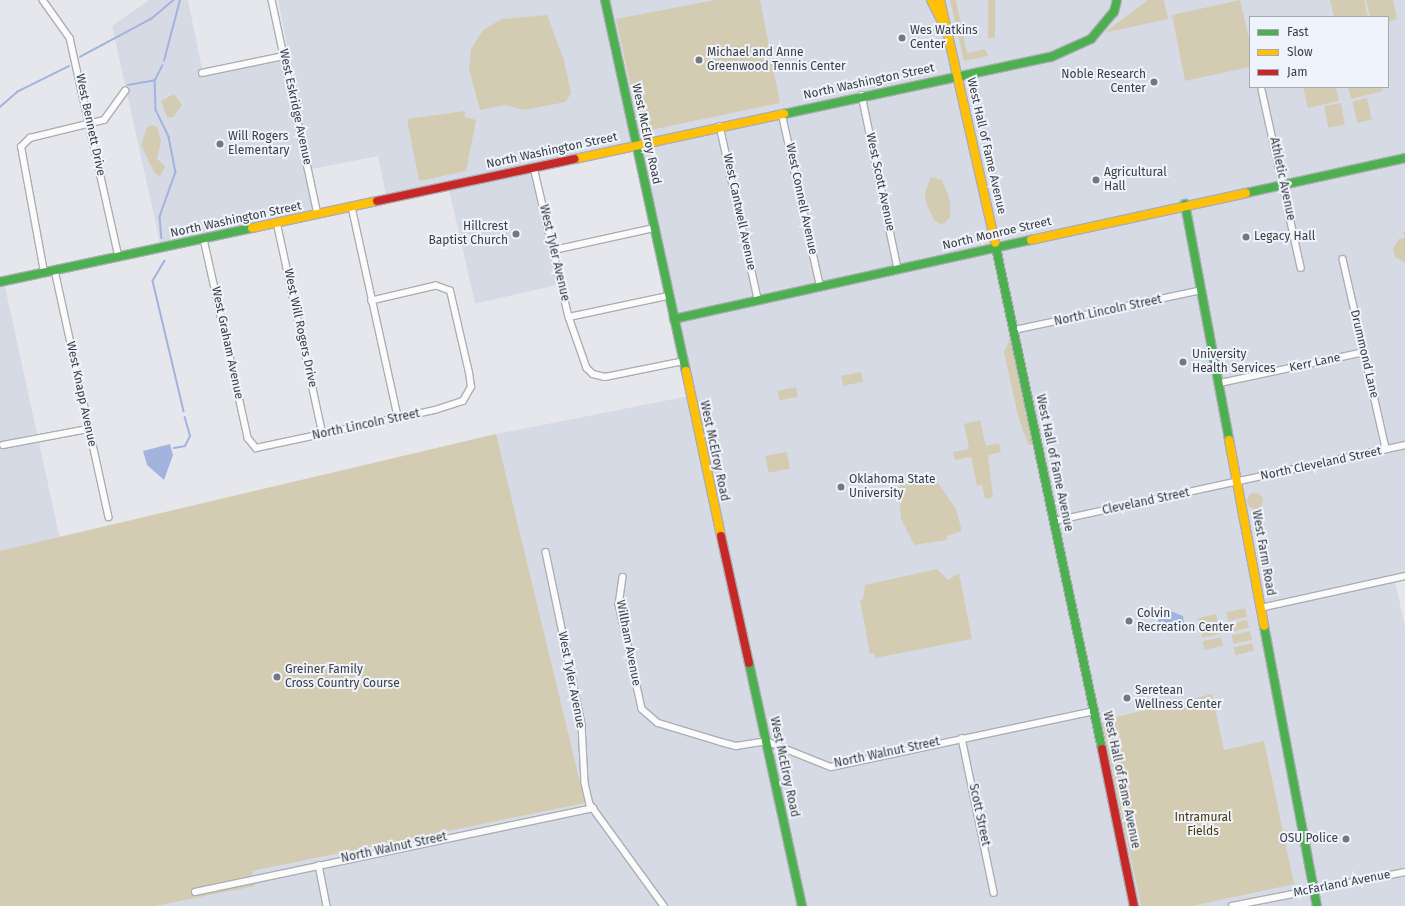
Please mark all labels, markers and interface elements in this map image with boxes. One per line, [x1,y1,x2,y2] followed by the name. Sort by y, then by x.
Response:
[1249,16,1389,88] legend
[910,24,978,52] place label: Wes Watkins Center
[1287,25,1309,39] text: Fast
[897,33,907,43] marker: Wes Watkins Center
[1287,45,1313,59] text: Slow
[707,46,846,74] place label: Michael and Anne Greenwood Tennis Center
[276,48,314,166] street label: West Eskridge Avenue
[694,55,704,65] marker: Michael and Anne Greenwood Tennis Center
[802,61,936,103] street label: North Washington Street
[1287,65,1307,79] text: Jam
[1061,68,1146,96] place label: Noble Research Center
[72,73,108,177] street label: West Bennett Drive
[963,76,1009,216] street label: West Hall of Fame Avenue
[1149,77,1159,87] marker: Noble Research Center
[628,82,664,186] street label: West McElroy Road
[228,130,289,158] place label: Will Rogers Elementary
[485,130,619,172] street label: North Washington Street
[863,132,897,232] street label: West Scott Avenue
[1266,136,1298,222] street label: Athletic Avenue
[215,139,225,149] marker: Will Rogers Elementary
[782,142,820,256] street label: West Connell Avenue
[720,152,758,272] street label: West Cantwell Avenue
[1104,166,1167,194] place label: Agricultural Hall
[1091,175,1101,185] marker: Agricultural Hall
[169,199,303,241] street label: North Washington Street
[536,203,572,303] street label: West Tyler Avenue
[941,214,1053,254] street label: North Monroe Street
[429,220,508,248] place label: Hillcrest Baptist Church
[511,229,521,239] marker: Hillcrest Baptist Church
[1254,230,1315,244] place label: Legacy Hall
[1241,232,1251,242] marker: Legacy Hall
[280,267,320,389] street label: West Will Rogers Drive
[208,285,246,401] street label: West Graham Avenue
[1053,293,1163,329] street label: North Lincoln Street
[1347,308,1381,400] street label: Drummond Lane
[63,340,99,448] street label: West Knapp Avenue
[1192,348,1276,376] place label: University Health Services
[1288,351,1342,375] street label: Kerr Lane
[1177,356,1189,368] marker: University Health Services
[1032,393,1076,533] street label: West Hall of Fame Avenue
[696,399,732,503] street label: West McElroy Road
[311,407,421,443] street label: North Lincoln Street
[1259,444,1383,484] street label: North Cleveland Street
[849,473,935,501] place label: Oklahoma State University
[836,482,846,492] marker: Oklahoma State University
[1101,486,1191,518] street label: Cleveland Street
[1248,509,1278,597] street label: West Farm Road
[613,599,643,687] street label: Willham Avenue
[1137,607,1234,635] place label: Colvin Recreation Center
[1124,616,1134,626] marker: Colvin Recreation Center
[555,630,587,730] street label: West Tyler Avenue
[285,663,400,691] place label: Greiner Family Cross Country Course
[272,672,282,682] marker: Greiner Family Cross Country Course
[1135,684,1222,712] place label: Seretean Wellness Center
[1122,693,1132,703] marker: Seretean Wellness Center
[1099,710,1143,850] street label: West Hall of Fame Avenue
[766,715,802,819] street label: West McElroy Road
[833,735,941,771] street label: North Walnut Street
[965,782,993,848] street label: Scott Street
[1174,811,1232,839] park label: Intramural Fields
[340,830,448,866] street label: North Walnut Street
[1279,832,1338,846] place label: OSU Police
[1341,834,1351,844] marker: OSU Police
[1292,868,1392,900] street label: McFarland Avenue

